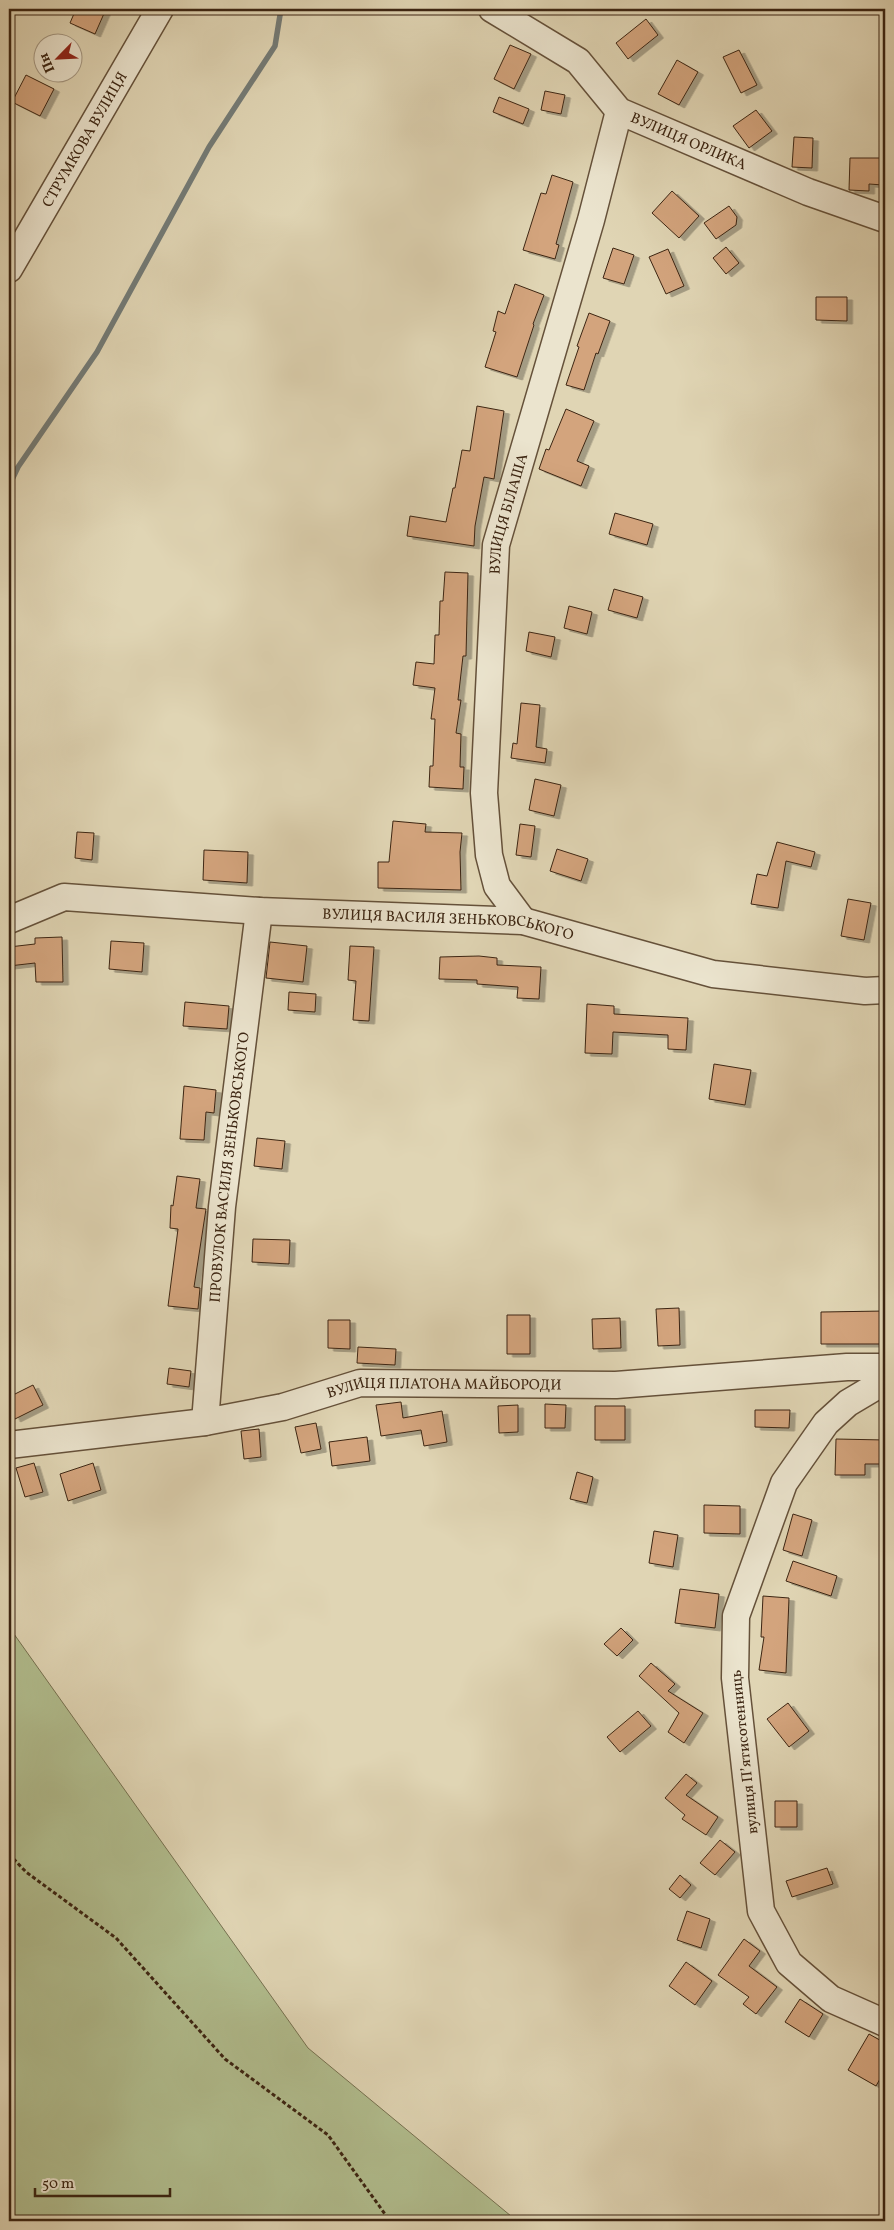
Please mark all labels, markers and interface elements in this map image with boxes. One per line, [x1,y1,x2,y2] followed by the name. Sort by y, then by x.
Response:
[32,32,82,82] north arrow
[35,50,60,76] text: Пн
[38,68,133,212] street label: СТРУМКОВА ВУЛИЦЯ
[627,108,750,177] street label: ВУЛИЦЯ ОРЛИКА
[486,451,534,575] street label: ВУЛИЦЯ БІЛАША
[322,904,576,947] street label: ВУЛИЦЯ ВАСИЛЯ ЗЕНЬКОВСЬКОГО
[205,1031,256,1303] street label: ПРОВУЛОК ВАСИЛЯ ЗЕНЬКОВСЬКОГО
[324,1373,562,1405] street label: ВУЛИЦЯ ПЛАТОНА МАЙБОРОДИ
[726,1669,765,1835] street label: вулиця Пʼятисотенниць
[35,2165,170,2197] scale bar
[42,2174,74,2195] text: 50 m

